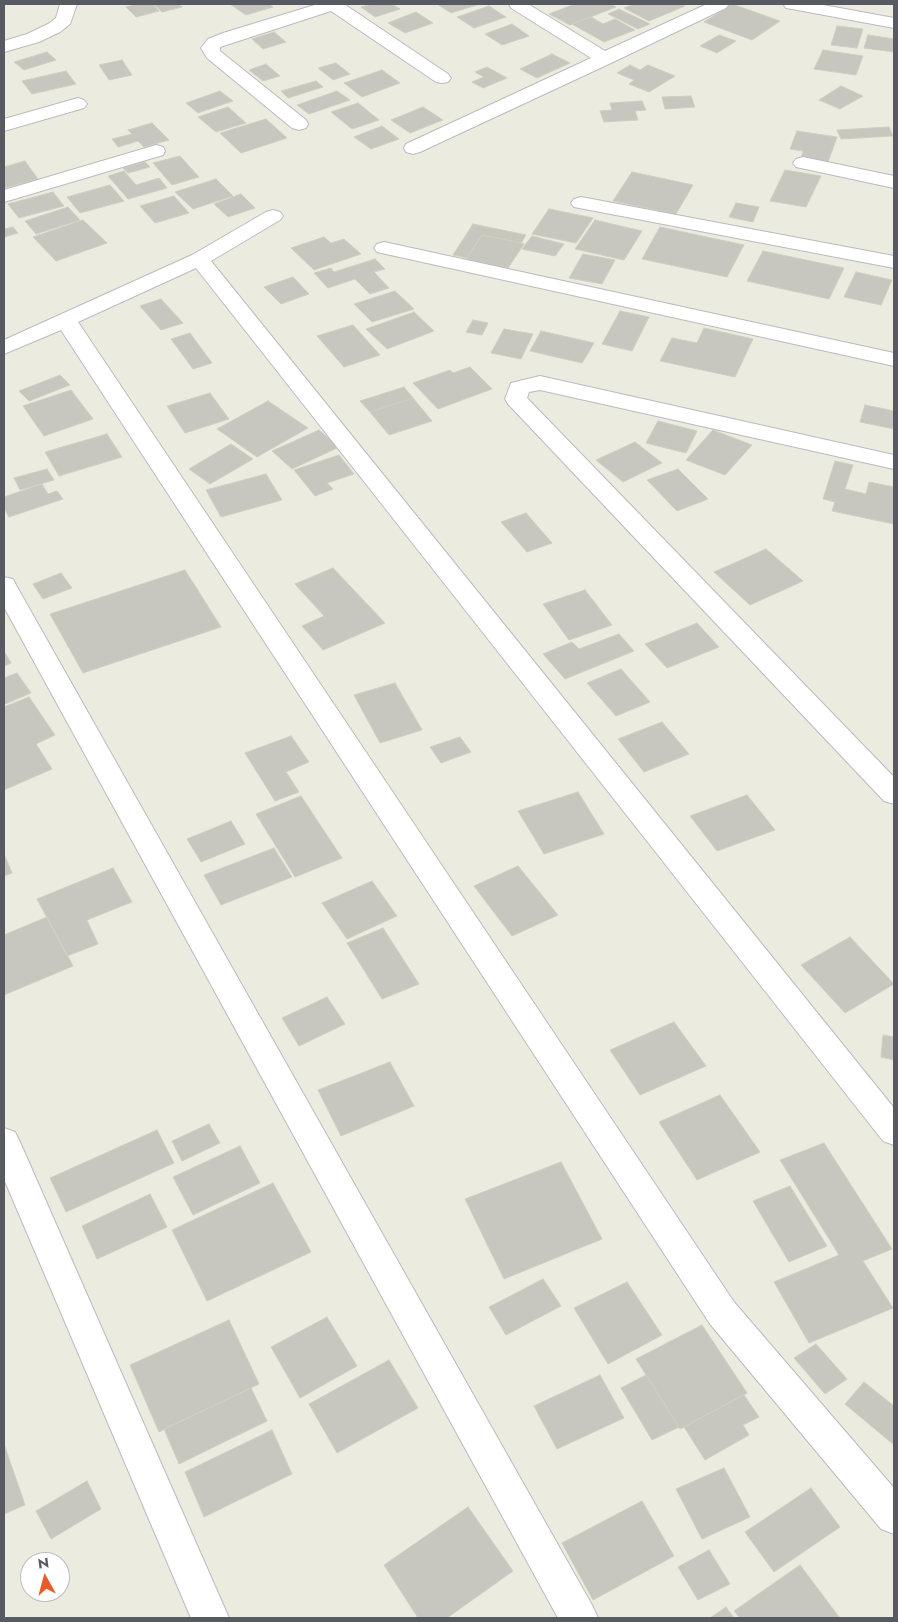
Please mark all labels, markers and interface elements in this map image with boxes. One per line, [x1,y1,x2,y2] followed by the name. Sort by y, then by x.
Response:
[20,1552,70,1602] north arrow
[37,1553,50,1574] text: N

